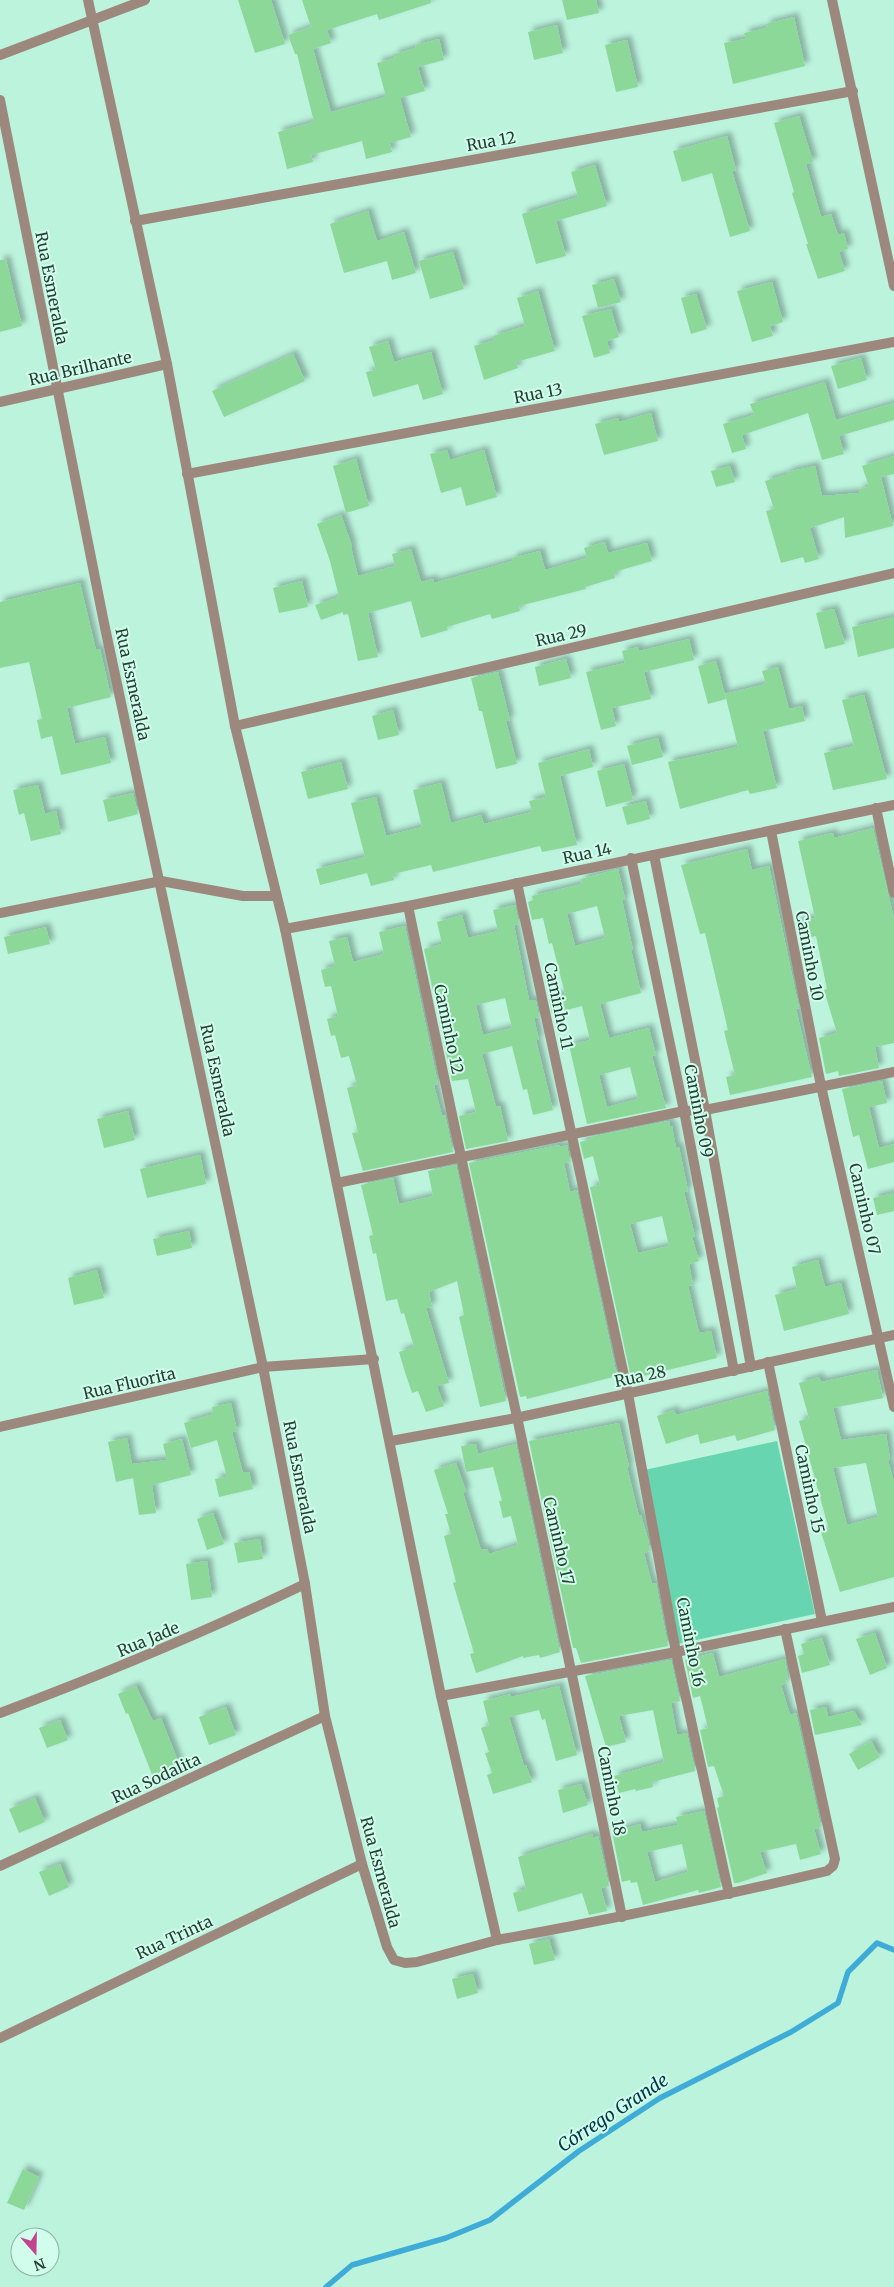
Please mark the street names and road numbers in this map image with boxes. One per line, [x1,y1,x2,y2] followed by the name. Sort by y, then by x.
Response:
[465,127,517,155] street label: Rua 12
[31,230,73,347] street label: Rua Esmeralda
[27,346,133,390] street label: Rua Brilhante
[512,378,564,408] street label: Rua 13
[533,619,589,651] street label: Rua 29
[111,626,155,743] street label: Rua Esmeralda
[561,838,613,868] street label: Rua 14
[791,909,829,1003] street label: Caminho 10
[540,961,578,1051] street label: Caminho 11
[430,982,468,1076] street label: Caminho 12
[196,1022,240,1139] street label: Rua Esmeralda
[680,1063,718,1159] street label: Caminho 09
[845,1161,885,1257] street label: Caminho 07
[612,1361,668,1391] street label: Rua 28
[81,1363,178,1403] street label: Rua Fluorita
[279,1419,321,1536] street label: Rua Esmeralda
[791,1443,829,1535] street label: Caminho 15
[539,1495,579,1587] street label: Caminho 17
[673,1596,710,1689] street label: Caminho 16
[114,1617,182,1661] street label: Rua Jade
[594,1745,630,1837] street label: Caminho 18
[108,1748,204,1807] street label: Rua Sodalita
[357,1814,406,1930] street label: Rua Esmeralda
[133,1910,216,1963] street label: Rua Trinta

